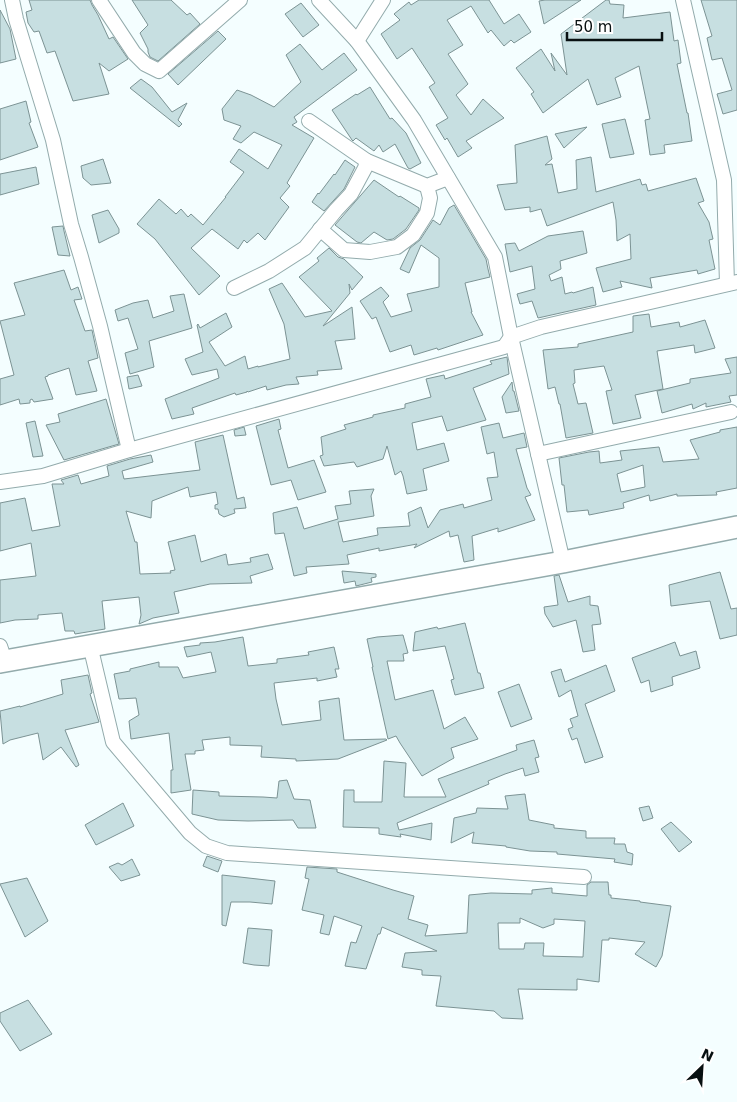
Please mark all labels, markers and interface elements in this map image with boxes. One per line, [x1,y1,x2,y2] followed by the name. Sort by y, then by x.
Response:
[567,10,662,42] scale bar
[574,18,612,36] text: 50 m
[677,1042,727,1092] north arrow
[699,1045,716,1065] text: N

